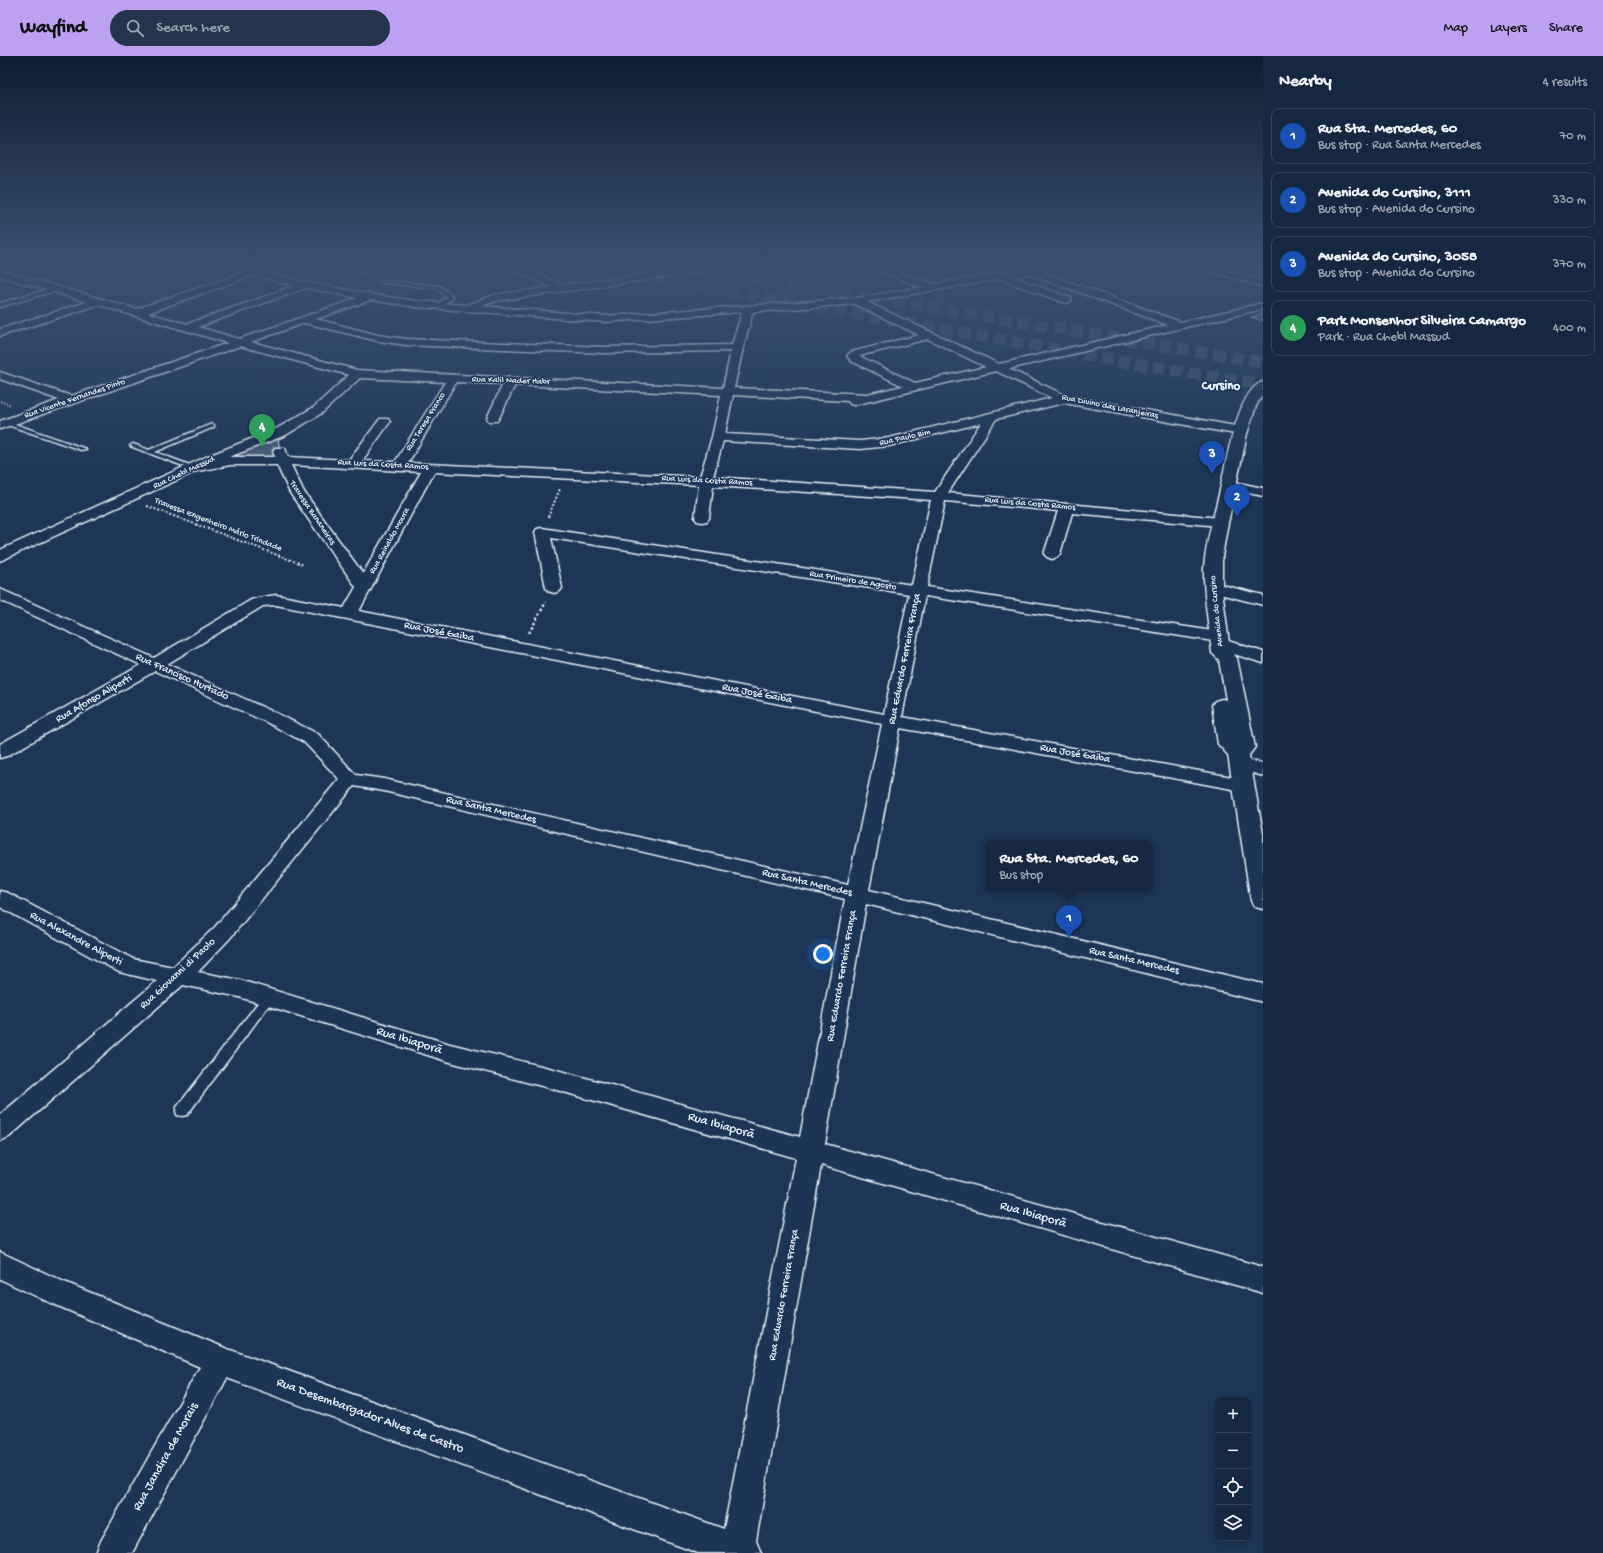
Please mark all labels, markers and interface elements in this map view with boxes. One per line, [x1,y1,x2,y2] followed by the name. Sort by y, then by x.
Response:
[110,10,390,46] search box
[20,17,86,40] text: Wayfind
[124,17,146,39] icon: search
[156,19,230,37] text: Search here
[1444,20,1468,37] text: Map
[1490,20,1527,37] text: Layers
[1549,20,1583,37] text: Share
[1279,72,1332,92] text: Nearby
[1543,75,1587,90] text: 4 results
[1318,120,1457,138] text: Rua Sta. Mercedes, 60
[1290,129,1296,144] text: 1
[1560,129,1586,144] text: 70 m
[1318,138,1481,153] text: Bus stop · Rua Santa Mercedes
[1318,184,1471,202] text: Avenida do Cursino, 3111
[1290,193,1296,208] text: 2
[1553,193,1586,208] text: 330 m
[1318,202,1475,217] text: Bus stop · Avenida do Cursino
[1318,248,1477,266] text: Avenida do Cursino, 3058
[1290,257,1296,272] text: 3
[1553,257,1586,272] text: 370 m
[1318,266,1475,281] text: Bus stop · Avenida do Cursino
[1318,312,1526,330] text: Park Monsenhor Silveira Camargo
[1290,321,1296,336] text: 4
[1553,321,1586,336] text: 400 m
[1318,330,1449,345] text: Park · Rua Chebl Massud
[472,374,551,388] street label: Rua Kalil Nader Habr
[23,376,127,422] street label: Rua Vicente Fernandes Pinto
[1201,379,1240,394] district label: Cursino
[404,390,449,453] street label: Rua Teresa Franco
[1061,392,1160,422] street label: Rua Divino das Laranjeiras
[249,414,275,447] pin: 4
[878,427,932,449] street label: Rua Paulo Bim
[1199,441,1225,474] pin: 3
[151,454,217,492] street label: Rua Chebl Massud
[337,457,429,473] street label: Rua Luis da Costa Ramos
[661,473,753,489] street label: Rua Luis da Costa Ramos
[286,478,338,548] street label: Travessa Bananeiras
[1224,484,1250,517] pin: 2
[152,495,284,555] street label: Travessa Engenheiro Mário Trindade
[984,495,1077,514] street label: Rua Luis da Costa Ramos
[367,505,413,576] street label: Rua Reinaldo Moura
[809,569,898,593] street label: Rua Primeiro de Agosto
[1208,575,1226,647] street label: Avenida do Cursino
[886,592,924,726] street label: Rua Eduardo Ferreira França
[403,619,476,645] street label: Rua José Gaiba
[134,651,231,703] street label: Rua Francisco Hurtado
[53,671,134,726] street label: Rua Afonso Aliperti
[721,681,794,707] street label: Rua José Gaiba
[1039,742,1112,766] street label: Rua José Gaiba
[445,794,538,826] street label: Rua Santa Mercedes
[985,840,1153,892] popup
[999,850,1139,868] text: Rua Sta. Mercedes, 60
[761,867,854,899] street label: Rua Santa Mercedes
[999,868,1043,883] text: Bus stop
[1056,905,1082,938] pin: 1
[825,908,860,1043] street label: Rua Eduardo Ferreira França
[28,909,124,969] street label: Rua Alexandre Aliperti
[138,936,218,1012] street label: Rua Giovanni di Paolo
[813,944,833,964] your location
[1088,945,1181,977] street label: Rua Santa Mercedes
[374,1024,445,1058] street label: Rua Ibiaporã
[686,1109,757,1143] street label: Rua Ibiaporã
[998,1198,1069,1232] street label: Rua Ibiaporã
[767,1227,802,1362] street label: Rua Eduardo Ferreira França
[274,1375,466,1457] street label: Rua Desembargador Alves de Castro
[1215,1397,1251,1541] map controls
[1215,1397,1251,1433] button: +
[130,1399,203,1514] street label: Rua Jandira de Morais
[1215,1433,1251,1469] button: −
[1215,1469,1251,1505] button: locate
[1215,1505,1251,1541] button: layers

